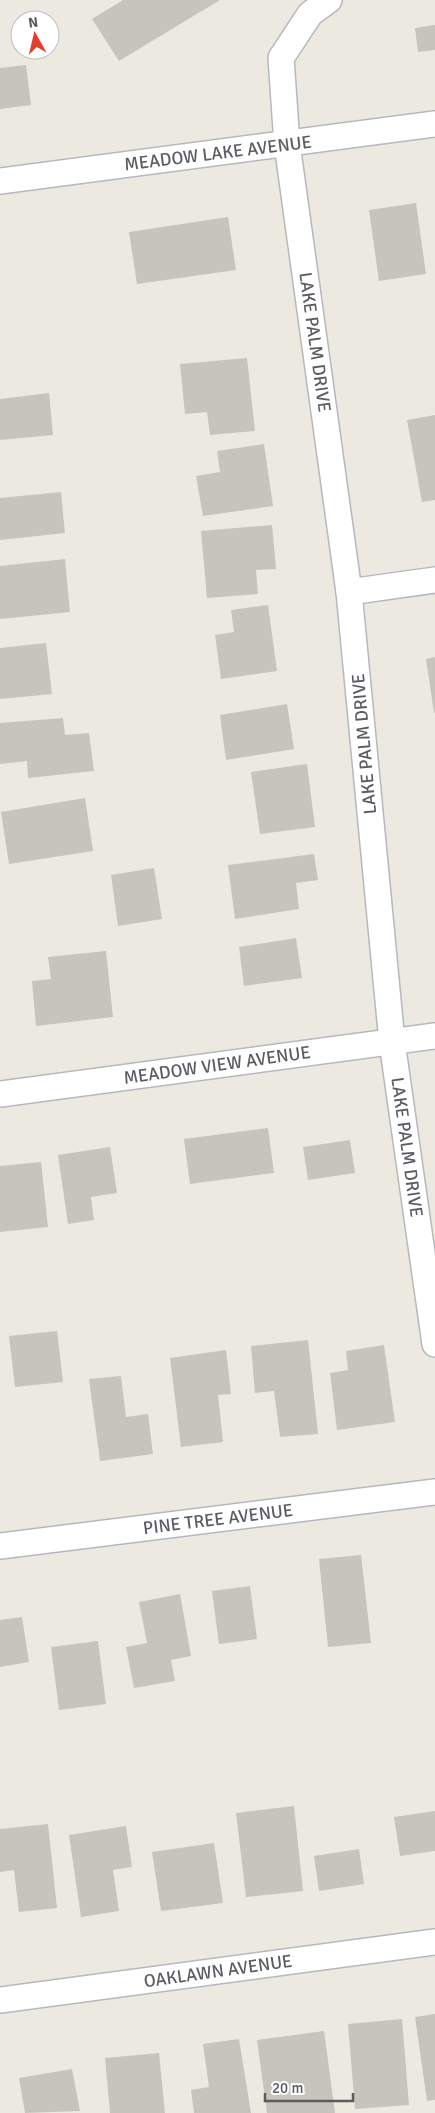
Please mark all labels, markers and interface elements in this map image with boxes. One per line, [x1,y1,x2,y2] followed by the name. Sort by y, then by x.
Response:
[10,10,60,60] north arrow
[27,14,39,32] text: N
[123,131,313,175] street label: MEADOW LAKE AVENUE
[294,271,336,413] street label: LAKE PALM DRIVE
[347,673,381,815] street label: LAKE PALM DRIVE
[122,1041,312,1089] street label: MEADOW VIEW AVENUE
[386,1076,428,1218] street label: LAKE PALM DRIVE
[142,1499,294,1539] street label: PINE TREE AVENUE
[142,1950,294,1992] street label: OAKLAWN AVENUE
[265,2070,352,2102] scale bar
[272,2079,303,2097] text: 20 m

